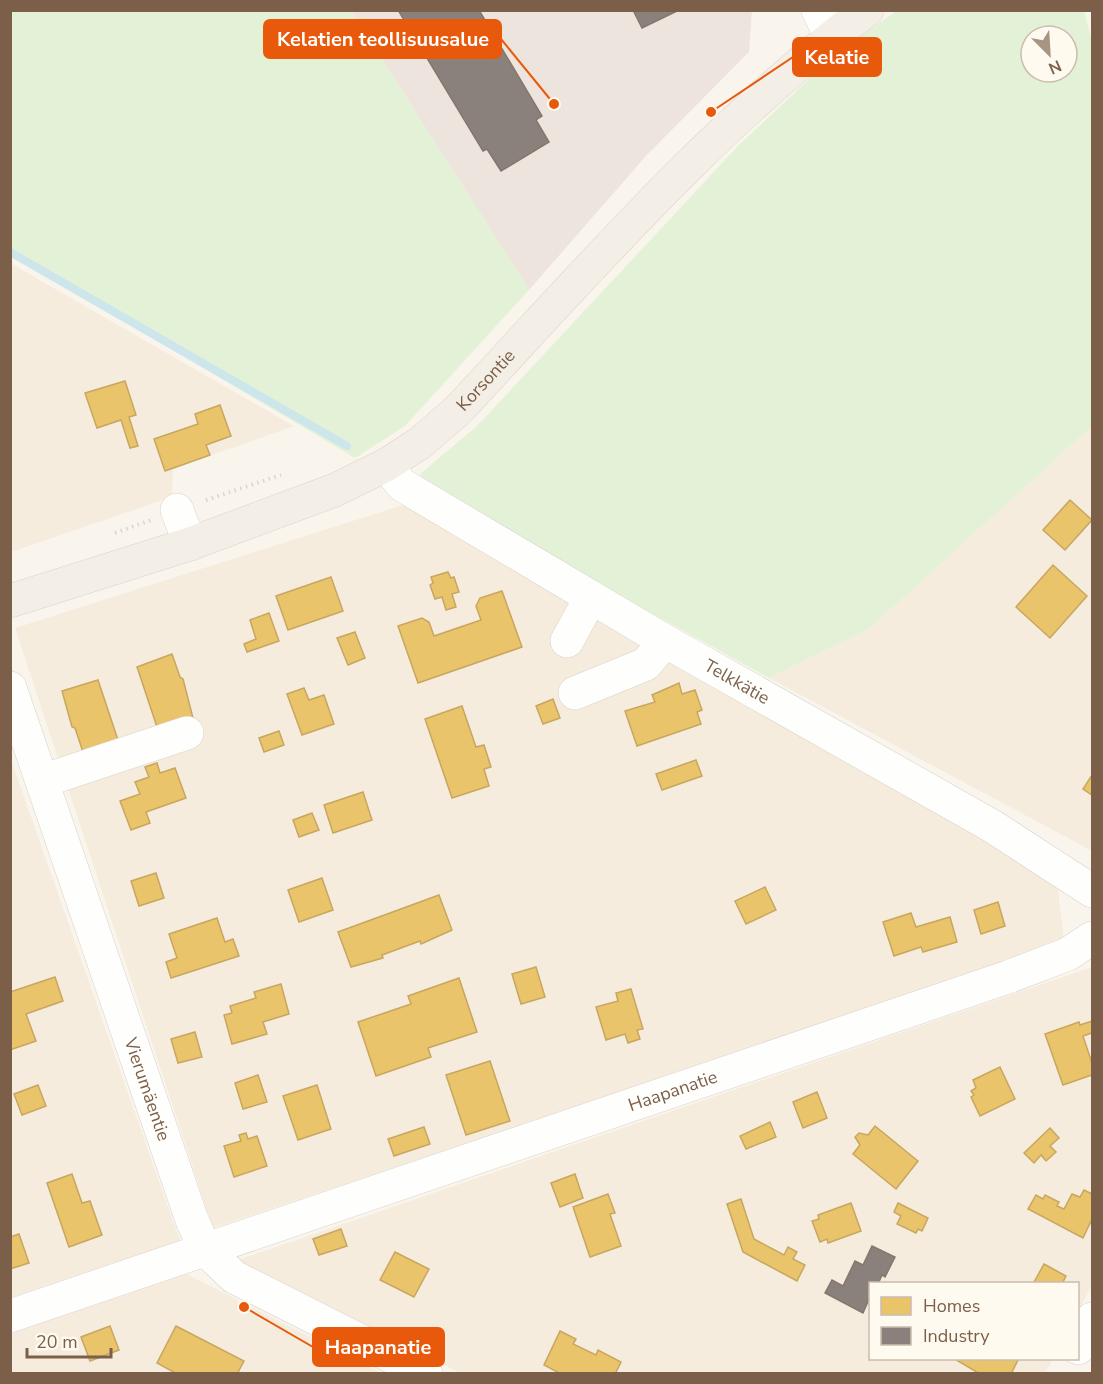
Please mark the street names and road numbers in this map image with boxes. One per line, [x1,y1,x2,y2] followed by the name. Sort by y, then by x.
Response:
[451,344,520,416] street label: Korsontie
[700,654,774,710] street label: Telkkätie
[118,1033,176,1144] street label: Vierumäentie
[625,1065,721,1117] street label: Haapanatie

